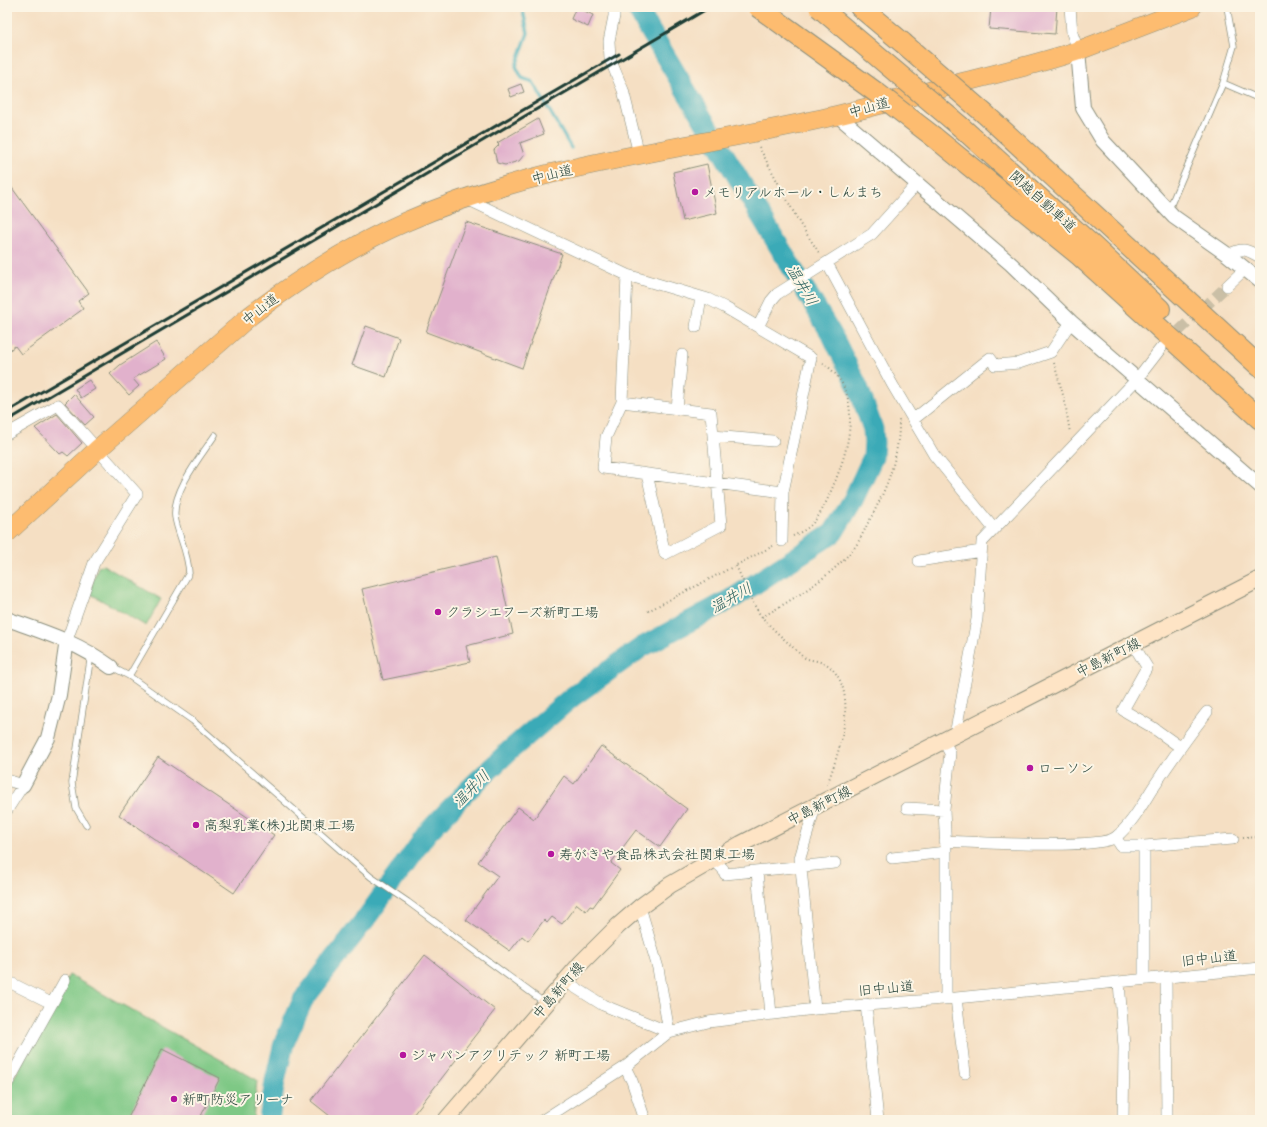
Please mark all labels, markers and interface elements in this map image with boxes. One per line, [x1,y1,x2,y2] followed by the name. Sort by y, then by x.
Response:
[847,94,892,122] street label: 中山道
[530,161,575,189] street label: 中山道
[1005,167,1080,237] street label: 関越自動車道
[703,184,883,202] place label: メモリアルホール・しんまち
[690,187,700,197] marker: メモリアルホール・しんまち
[781,261,821,310] water label: 温井川
[239,290,283,330] street label: 中山道
[707,579,756,619] water label: 温井川
[446,604,599,622] place label: クラシエフーズ新町工場
[433,607,443,617] marker: クラシエフーズ新町工場
[1073,634,1144,682] street label: 中島新町線
[1038,760,1094,778] place label: ローソン
[1025,763,1035,773] marker: ローソン
[449,767,495,813] water label: 温井川
[784,782,855,830] street label: 中島新町線
[204,817,355,835] place label: 高梨乳業(株)北関東工場
[191,820,201,830] marker: 高梨乳業(株)北関東工場
[559,846,755,864] place label: 寿がきや食品株式会社関東工場
[546,849,556,859] marker: 寿がきや食品株式会社関東工場
[1180,947,1238,971] street label: 旧中山道
[529,958,589,1023] street label: 中島新町線
[857,978,915,1000] street label: 旧中山道
[411,1047,610,1065] place label: ジャパンアクリテック 新町工場
[398,1050,408,1060] marker: ジャパンアクリテック 新町工場
[182,1091,294,1109] place label: 新町防災アリーナ
[169,1094,179,1104] marker: 新町防災アリーナ

